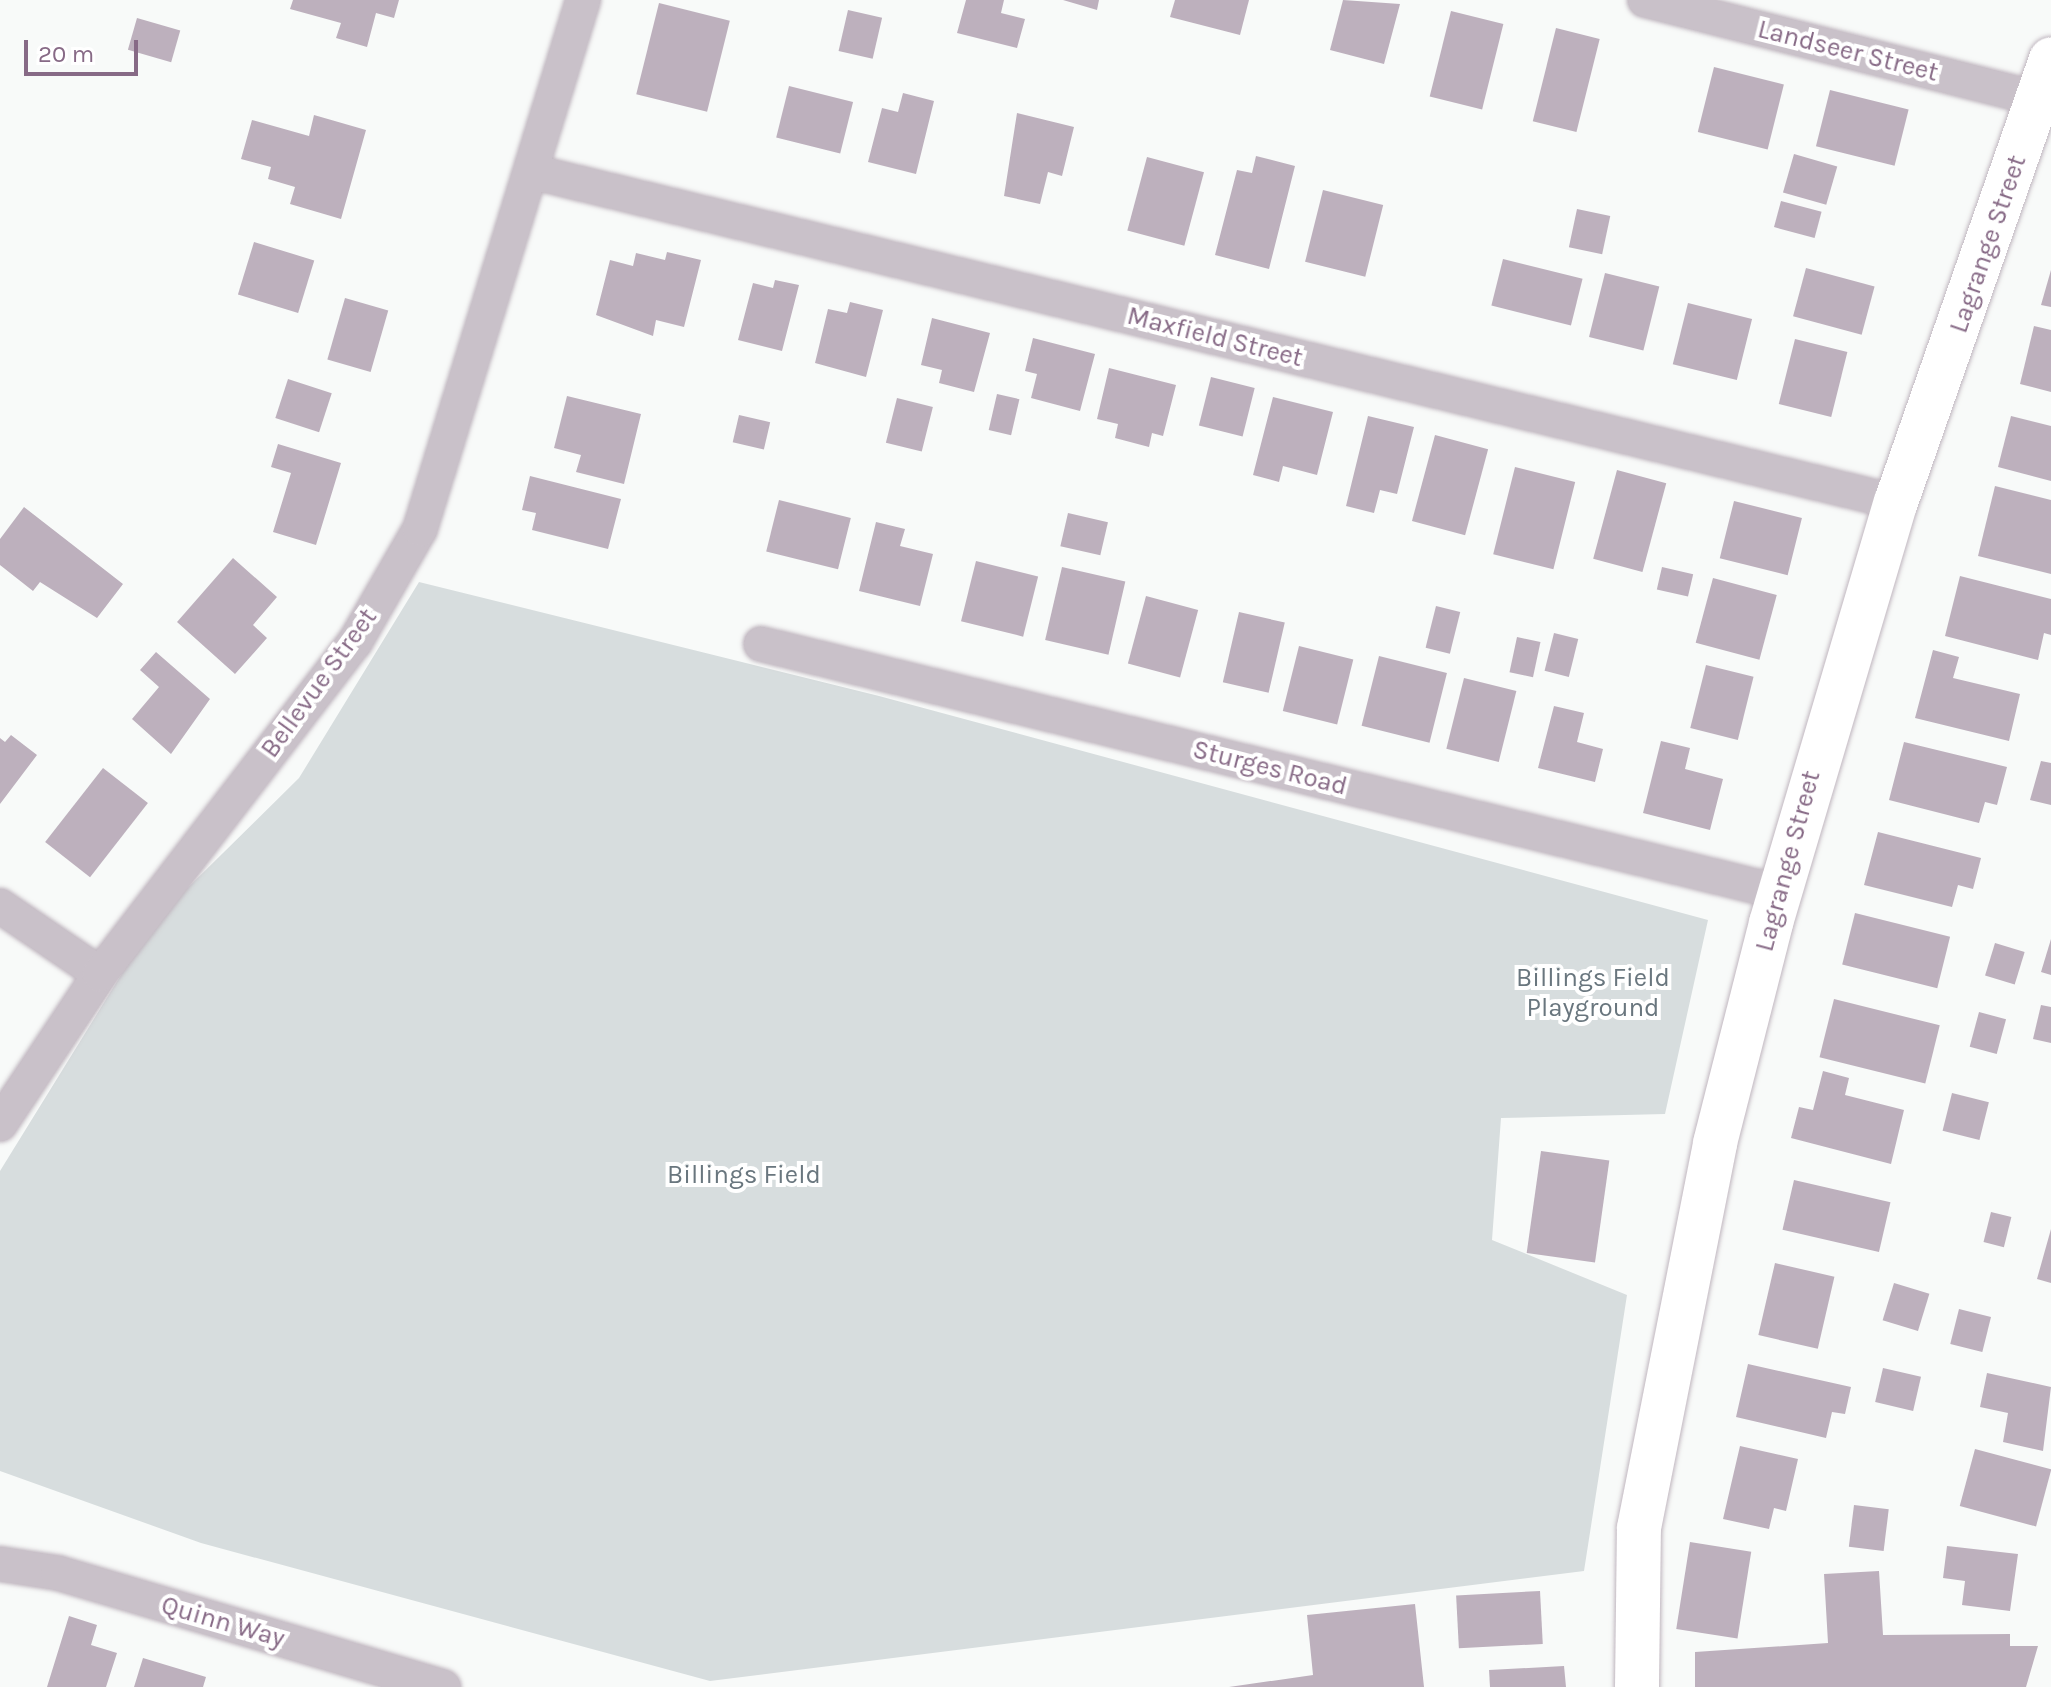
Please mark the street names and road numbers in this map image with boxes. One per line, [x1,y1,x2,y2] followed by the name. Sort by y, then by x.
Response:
[1755,14,1941,88] street label: Landseer Street
[1943,151,2033,337] street label: Lagrange Street
[1124,300,1306,374] street label: Maxfield Street
[254,602,384,764] street label: Bellevue Street
[1190,734,1350,802] street label: Sturges Road
[1749,767,1827,955] street label: Lagrange Street
[158,1590,288,1654] street label: Quinn Way

